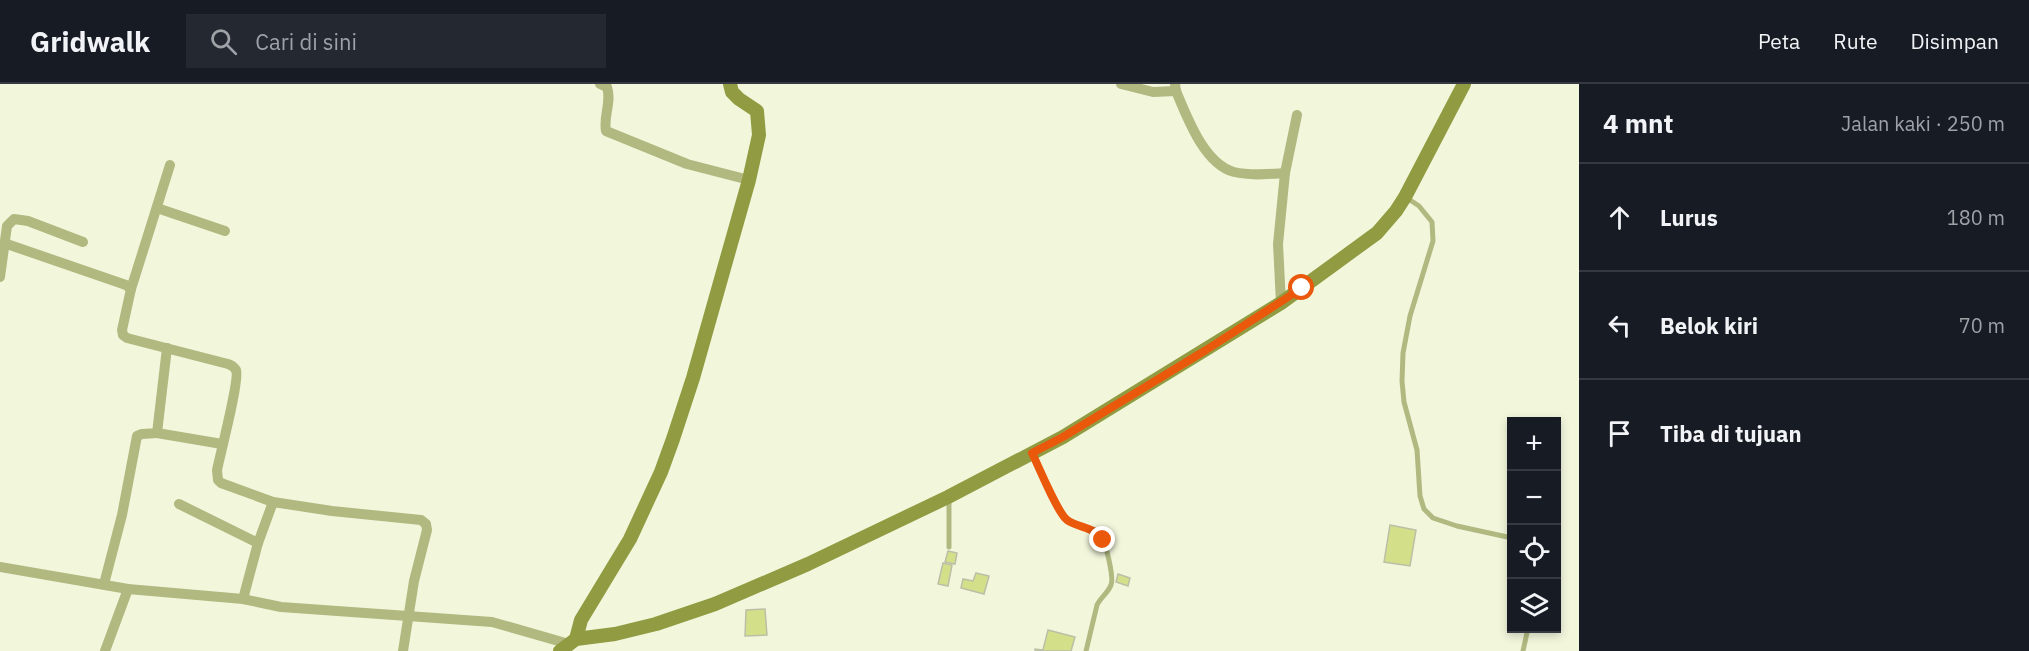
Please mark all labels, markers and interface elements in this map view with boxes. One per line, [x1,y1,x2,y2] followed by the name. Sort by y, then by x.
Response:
[186,14,606,68] search box
[30,23,150,60] text: Gridwalk
[207,25,240,58] icon: search
[255,27,357,56] text: Cari di sini
[1758,27,1800,55] text: Peta
[1833,27,1878,55] text: Rute
[1911,27,1999,55] text: Disimpan
[1603,106,1673,140] text: 4 mnt
[1841,110,2005,137] text: Jalan kaki · 250 m
[1603,201,1636,234] icon: ahead
[1660,203,1718,232] text: Lurus
[1947,204,2005,231] text: 180 m
[1288,274,1314,300] route start
[1603,309,1636,342] icon: left
[1660,311,1758,340] text: Belok kiri
[1959,312,2005,339] text: 70 m
[1507,417,1561,633] map controls
[1507,417,1561,471] button: +
[1603,417,1636,450] icon: arrive
[1660,419,1802,448] text: Tiba di tujuan
[1507,471,1561,525] button: −
[1507,525,1561,579] button: locate
[1089,526,1115,552] route end
[1507,579,1561,633] button: layers

